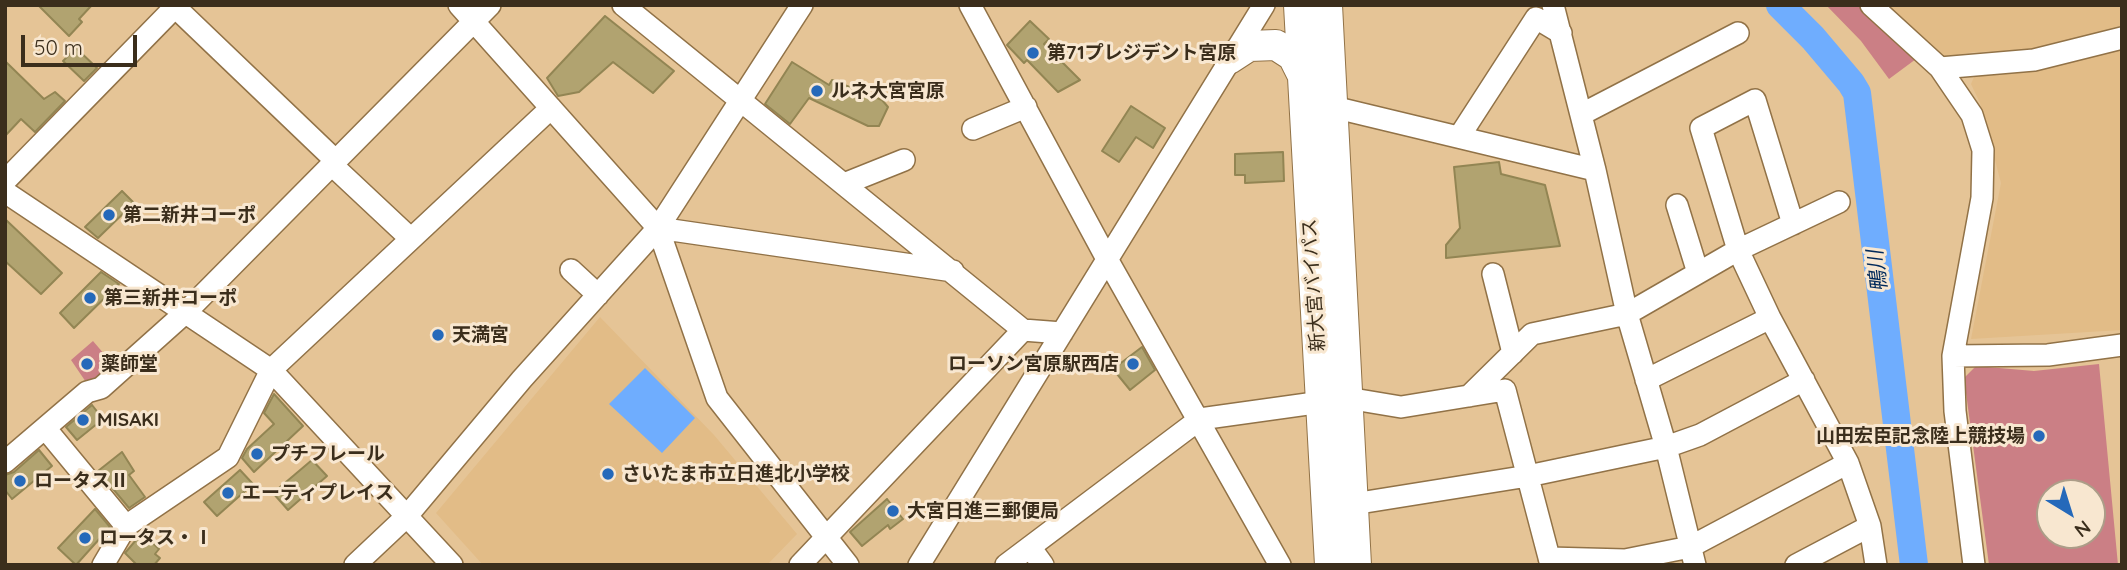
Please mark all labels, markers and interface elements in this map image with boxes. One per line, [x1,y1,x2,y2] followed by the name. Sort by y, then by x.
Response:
[24,21,140,65] scale bar
[34,34,83,60] text: 50 m
[1047,42,1237,64] place label: 第71プレジデント宮原
[1025,45,1041,61] marker: 第71プレジデント宮原
[831,80,945,102] place label: ルネ大宮宮原
[809,83,825,99] marker: ルネ大宮宮原
[123,204,256,226] place label: 第二新井コーポ
[101,207,117,223] marker: 第二新井コーポ
[1298,218,1330,352] street label: 新大宮バイパス
[1863,249,1893,293] water label: 鴨川
[104,287,237,309] place label: 第三新井コーポ
[82,290,98,306] marker: 第三新井コーポ
[452,324,509,346] place label: 天満宮
[430,327,446,343] marker: 天満宮
[101,353,158,375] place label: 薬師堂
[948,353,1119,375] place label: ローソン宮原駅西店
[79,356,95,372] marker: 薬師堂
[1125,356,1141,372] marker: ローソン宮原駅西店
[97,409,159,431] place label: MISAKI
[75,412,91,428] marker: MISAKI
[1816,425,2025,447] place label: 山田宏臣記念陸上競技場
[2031,428,2047,444] marker: 山田宏臣記念陸上競技場
[271,443,385,465] place label: プチフレール
[249,446,265,462] marker: プチフレール
[622,463,850,485] place label: さいたま市立日進北小学校
[600,466,616,482] marker: さいたま市立日進北小学校
[34,470,129,492] place label: ロータスⅡ
[12,473,28,489] marker: ロータスⅡ
[2036,479,2106,549] north arrow
[242,482,394,504] place label: エーティプレイス
[220,485,236,501] marker: エーティプレイス
[907,500,1059,522] place label: 大宮日進三郵便局
[885,503,901,519] marker: 大宮日進三郵便局
[2070,515,2096,543] text: N
[99,527,213,549] place label: ロータス・Ⅰ
[77,530,93,546] marker: ロータス・Ⅰ

